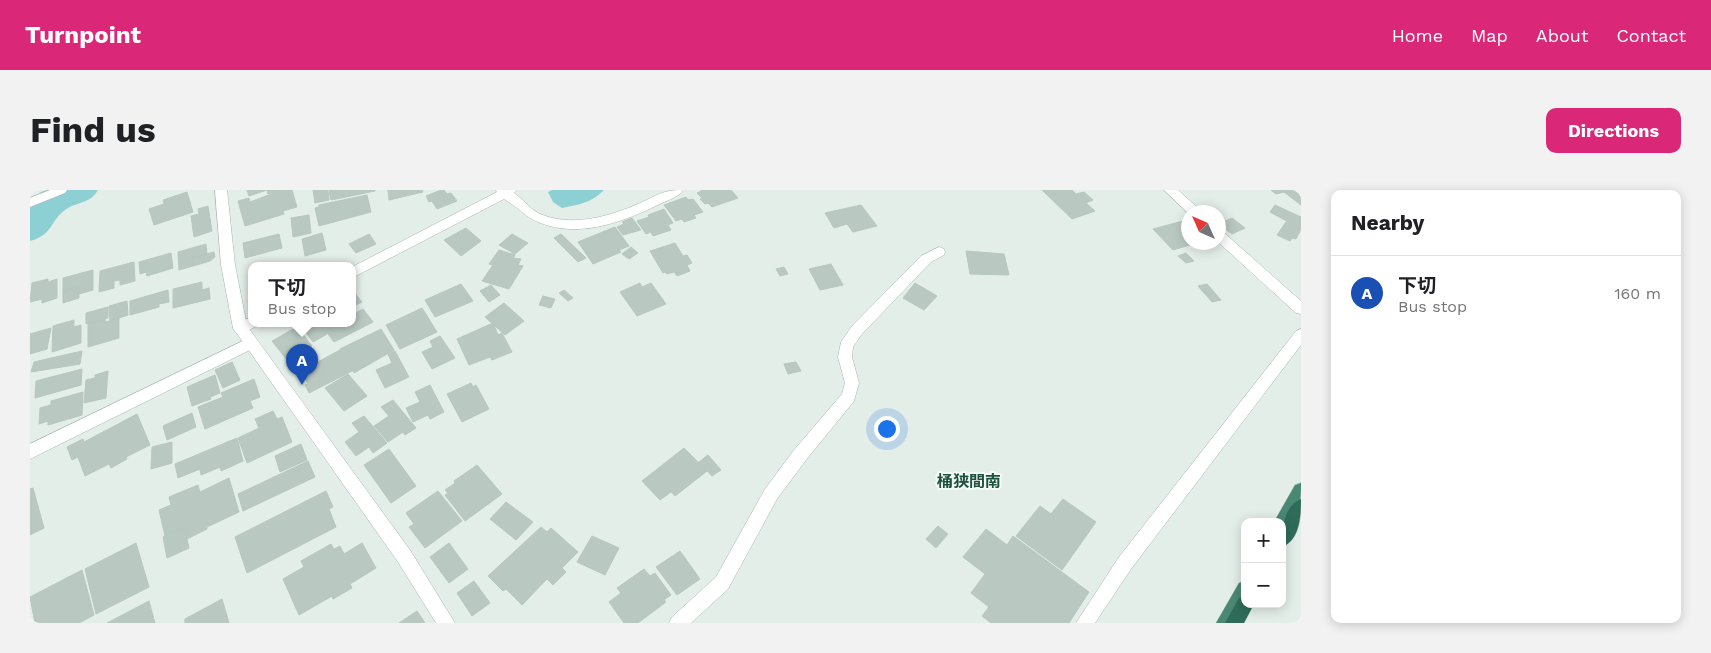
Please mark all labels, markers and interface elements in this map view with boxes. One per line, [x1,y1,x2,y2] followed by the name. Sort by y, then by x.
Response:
[25,21,141,49] text: Turnpoint
[1392,25,1443,46] text: Home
[1471,25,1508,46] text: Map
[1536,25,1588,46] text: About
[1616,25,1686,46] text: Contact
[1546,108,1681,153] button: Directions
[30,109,156,151] text: Find us
[1181,205,1226,250] north arrow
[1351,210,1424,235] text: Nearby
[248,262,356,327] popup
[1398,274,1436,297] text: 下切
[268,276,306,299] text: 下切
[1362,284,1372,303] text: A
[1614,284,1661,303] text: 160 m
[1398,297,1467,316] text: Bus stop
[268,299,336,318] text: Bus stop
[286,344,318,385] pin: A
[874,416,900,442] your location
[936,472,1001,491] district label: 桶狭間南
[1241,518,1286,608] map controls
[1241,518,1286,563] button: +
[1241,563,1286,608] button: −

